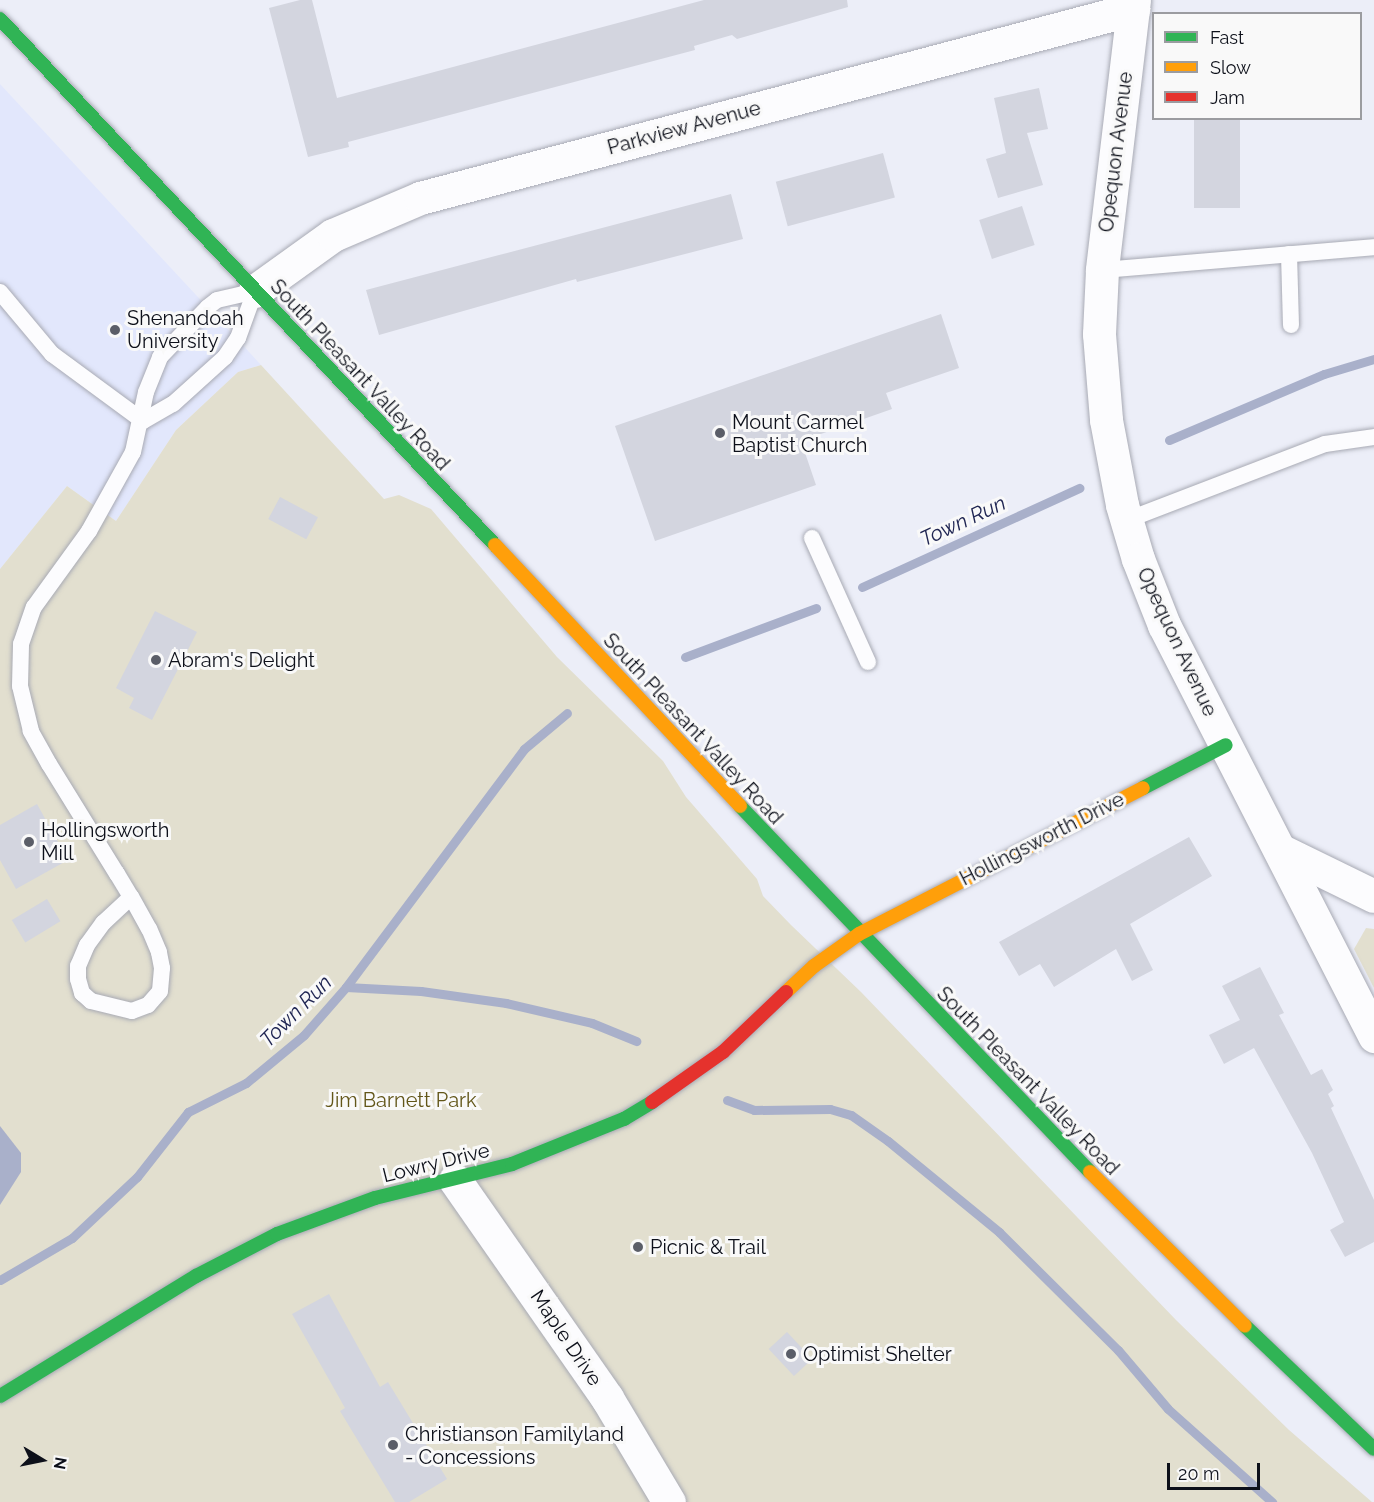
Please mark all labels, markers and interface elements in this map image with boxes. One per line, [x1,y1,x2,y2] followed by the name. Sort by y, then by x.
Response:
[1152,12,1362,120] legend
[1210,27,1244,48] text: Fast
[1210,57,1251,78] text: Slow
[1094,70,1138,234] street label: Opequon Avenue
[1210,87,1245,108] text: Jam
[604,96,764,160] street label: Parkview Avenue
[265,274,455,476] street label: South Pleasant Valley Road
[127,306,244,353] place label: Shenandoah University
[108,323,122,337] marker: Shenandoah University
[732,410,868,457] place label: Mount Carmel Baptist Church
[713,426,727,440] marker: Mount Carmel Baptist Church
[916,490,1010,552] water label: Town Run
[1132,563,1222,721] street label: Opequon Avenue
[598,628,788,830] street label: South Pleasant Valley Road
[168,648,315,672] place label: Abram's Delight
[149,653,163,667] marker: Abram's Delight
[956,787,1128,891] street label: Hollingsworth Drive
[41,819,169,866] place label: Hollingsworth Mill
[22,835,36,849] marker: Hollingsworth Mill
[255,970,337,1052] water label: Town Run
[931,981,1125,1181] street label: South Pleasant Valley Road
[325,1088,477,1112] park label: Jim Barnett Park
[380,1138,492,1188] street label: Lowry Drive
[650,1235,766,1259] place label: Picnic & Trail
[631,1240,645,1254] marker: Picnic & Trail
[525,1285,607,1391] street label: Maple Drive
[803,1342,952,1366] place label: Optimist Shelter
[784,1347,798,1361] marker: Optimist Shelter
[405,1422,624,1469] place label: Christianson Familyland - Concessions
[12,1430,72,1490] north arrow
[386,1438,400,1452] marker: Christianson Familyland - Concessions
[1170,1451,1263,1489] scale bar
[50,1456,71,1471] text: N
[1178,1463,1220,1484] text: 20 m

